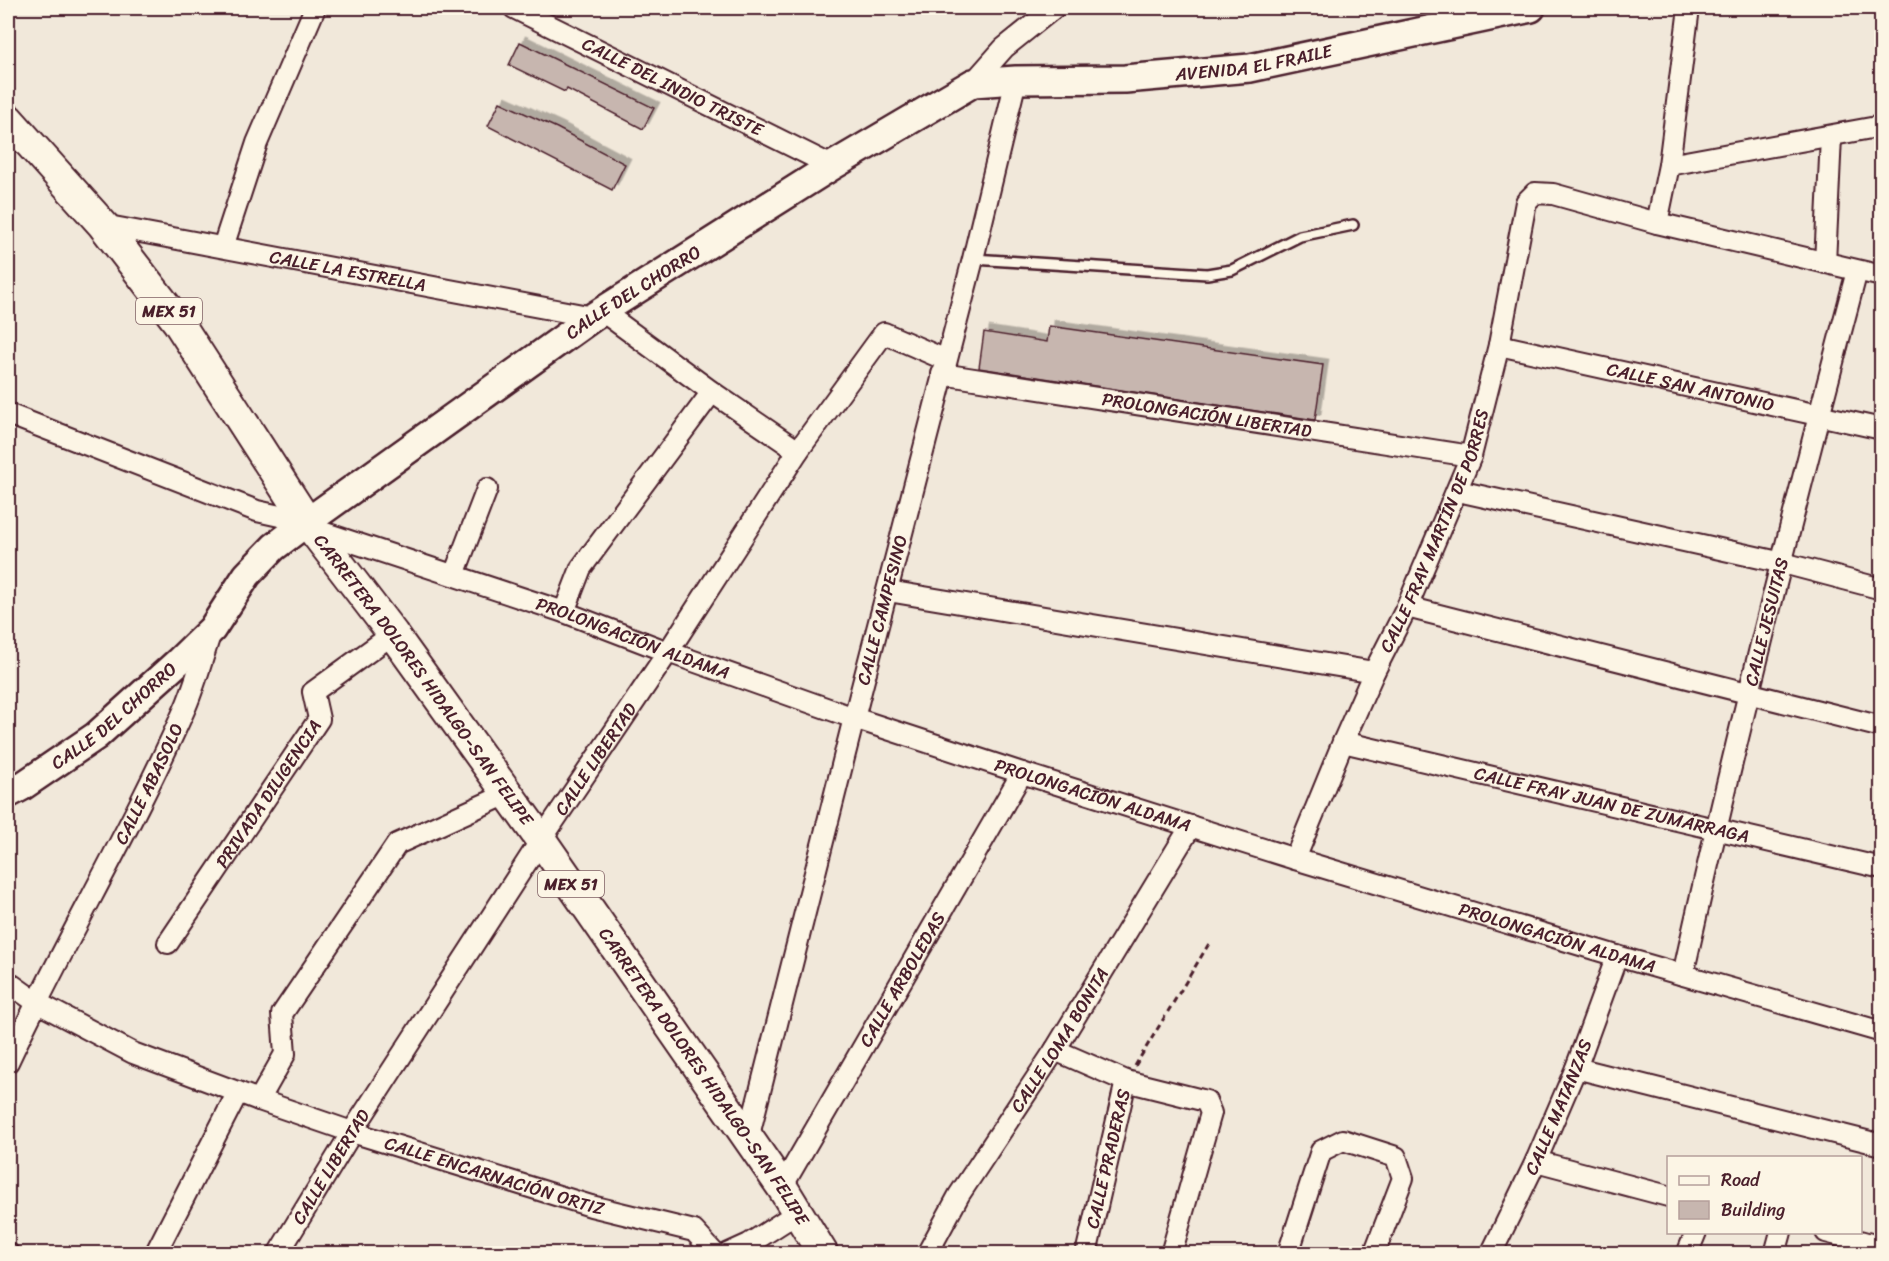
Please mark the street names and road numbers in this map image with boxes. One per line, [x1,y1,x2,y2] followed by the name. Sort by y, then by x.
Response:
[576,28,770,146] street label: CALLE DEL INDIO TRISTE
[1173,35,1336,91] street label: AVENIDA EL FRAILE
[558,236,708,348] street label: CALLE DEL CHORRO
[267,241,429,301] street label: CALLE LA ESTRELLA
[136,298,202,324] road number: MEX 51
[1604,353,1777,421] street label: CALLE SAN ANTONIO
[1100,383,1314,447] street label: PROLONGACIÓN LIBERTAD
[1370,405,1498,658] street label: CALLE FRAY MARTÍN DE PORRES
[305,527,542,833] street label: CARRETERA DOLORES HIDALGO-SAN FELIPE
[847,531,917,688] street label: CALLE CAMPESINO
[1735,554,1798,689] street label: CALLE JESUITAS
[532,588,734,689] street label: PROLONGACIÓN ALDAMA
[44,654,185,778] street label: CALLE DEL CHORRO
[546,696,646,822] street label: CALLE LIBERTAD
[207,713,330,875] street label: PRIVADA DILIGENCIA
[105,718,192,850] street label: CALLE ABASOLO
[990,749,1195,841] street label: PROLONGACIÓN ALDAMA
[1471,757,1753,852] street label: CALLE FRAY JUAN DE ZUMÁRRAGA
[538,871,604,897] road number: MEX 51
[1455,893,1660,982] street label: PROLONGACIÓN ALDAMA
[850,905,954,1053] street label: CALLE ARBOLEDAS
[590,920,819,1233] street label: CARRETERA DOLORES HIDALGO-SAN FELIPE
[1002,961,1118,1119] street label: CALLE LOMA BONITA
[1516,1034,1601,1181] street label: CALLE MATANZAS
[1076,1085,1140,1232] street label: CALLE PRADERAS
[283,1102,379,1231] street label: CALLE LIBERTAD
[381,1127,608,1225] street label: CALLE ENCARNACIÓN ORTIZ

